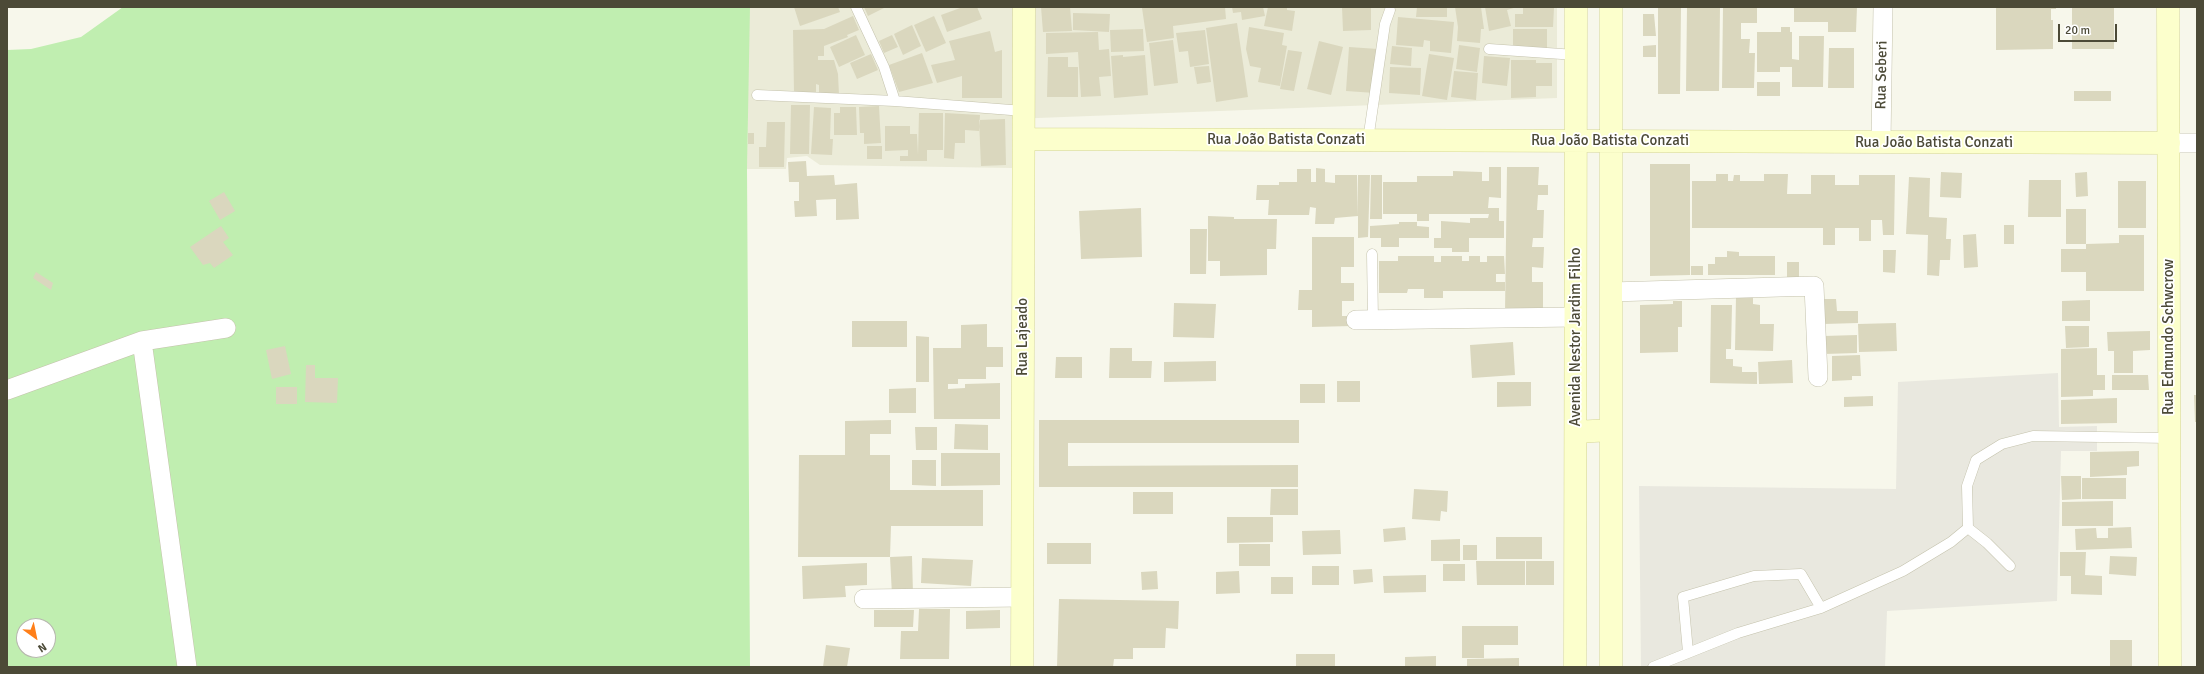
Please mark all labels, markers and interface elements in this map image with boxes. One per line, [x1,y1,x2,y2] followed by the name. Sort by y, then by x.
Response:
[2060,16,2119,42] scale bar
[2065,23,2090,38] text: 20 m
[1872,40,1892,110] street label: Rua Seberi
[1207,131,1365,149] street label: Rua João Batista Conzati
[1531,132,1689,150] street label: Rua João Batista Conzati
[1855,134,2013,152] street label: Rua João Batista Conzati
[1567,248,1585,426] street label: Avenida Nestor Jardim Filho
[2160,259,2178,415] street label: Rua Edmundo Schwcrow
[1014,298,1032,376] street label: Rua Lajeado
[16,618,56,658] north arrow
[36,640,49,655] text: N

